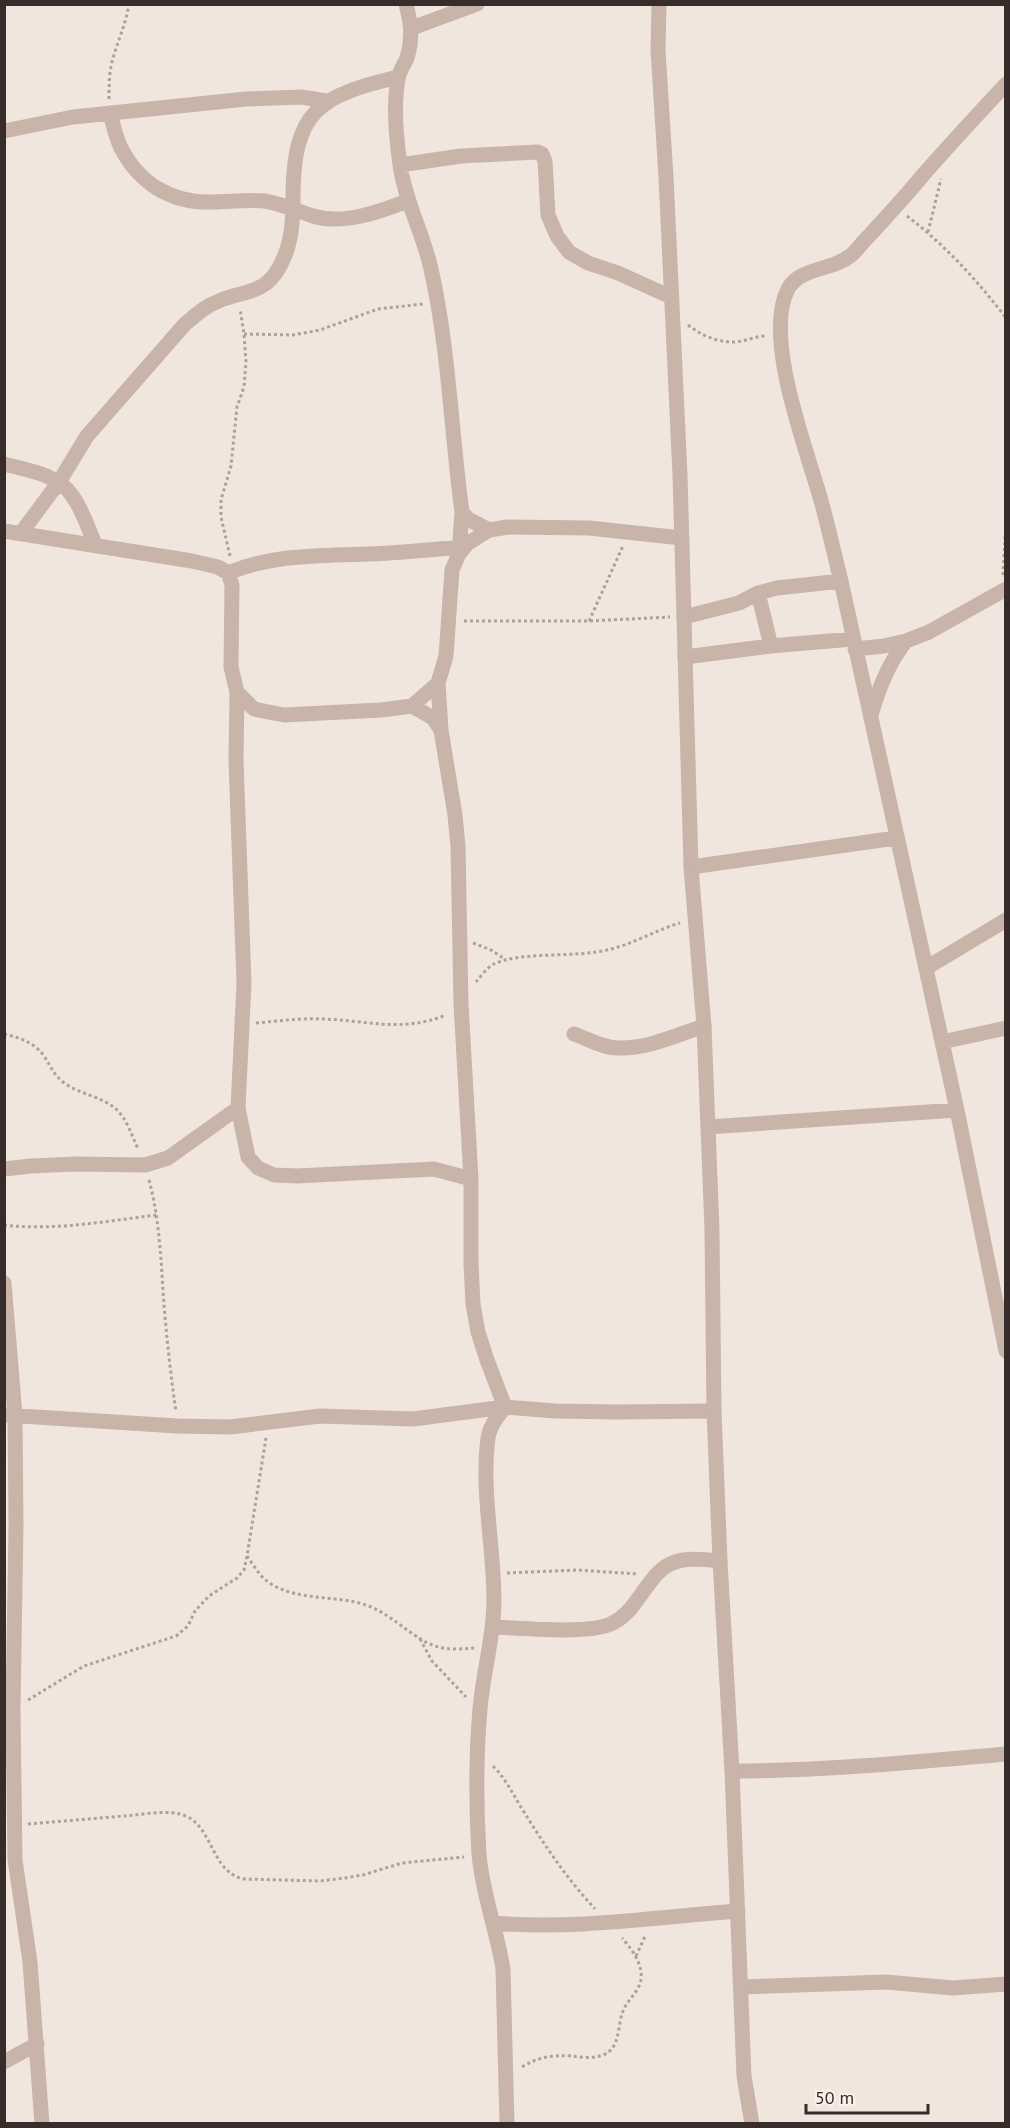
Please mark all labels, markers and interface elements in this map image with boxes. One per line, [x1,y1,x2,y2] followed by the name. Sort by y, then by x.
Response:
[806,2077,928,2115] scale bar
[815,2086,854,2109] text: 50 m

